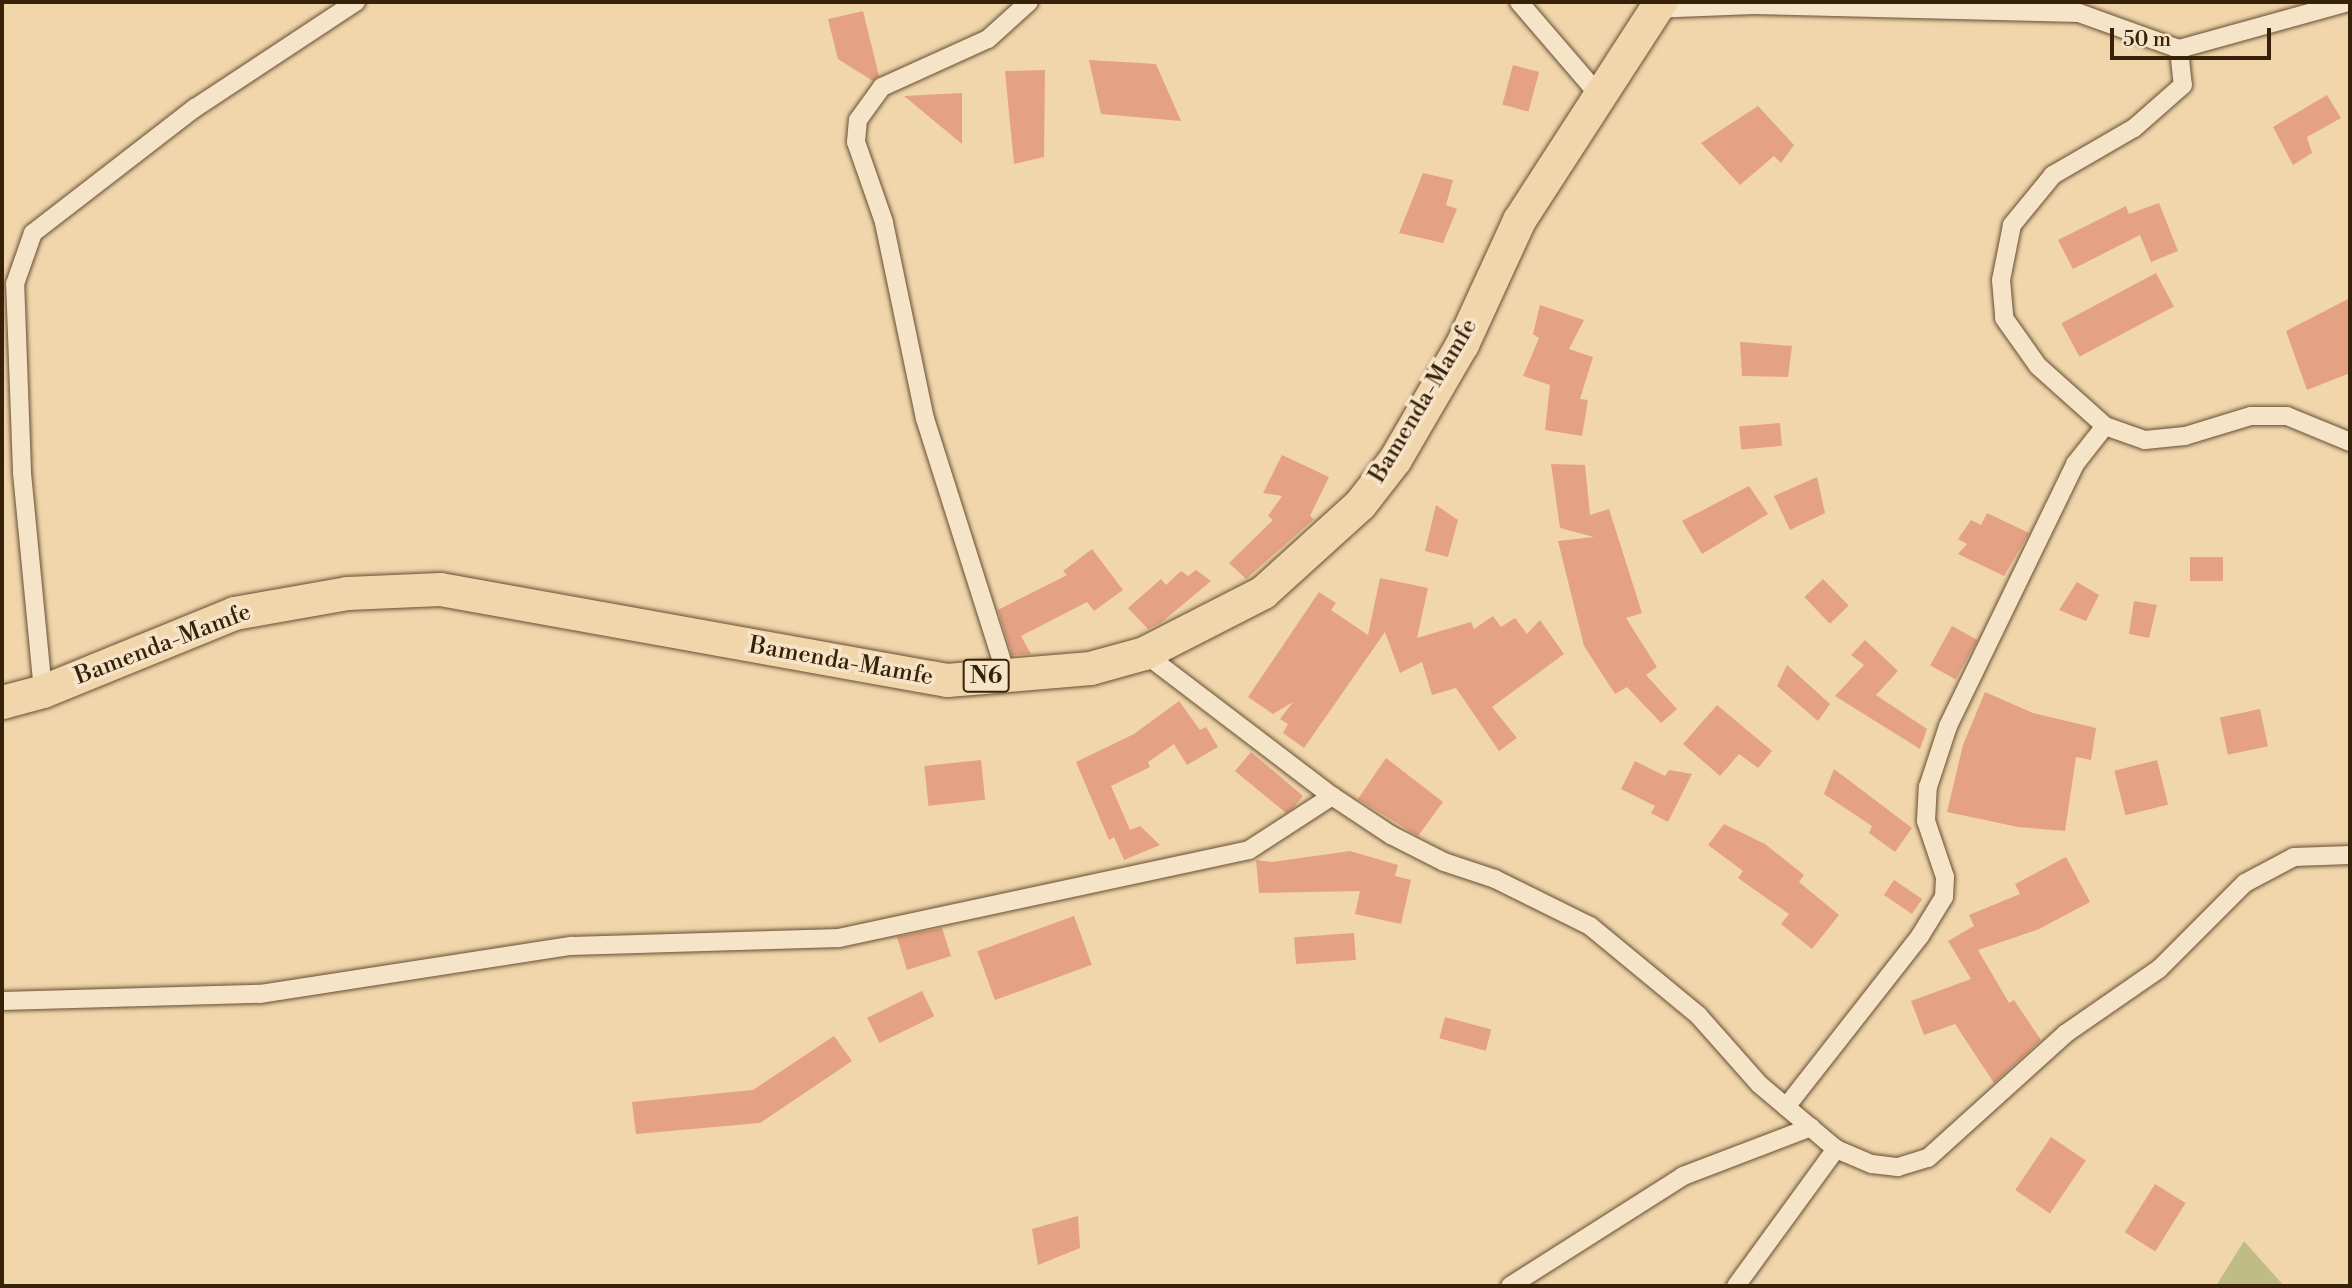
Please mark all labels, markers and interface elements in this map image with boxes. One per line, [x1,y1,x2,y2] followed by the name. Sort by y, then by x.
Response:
[2114,14,2275,58] scale bar
[2123,27,2171,53] text: 50 m
[1364,314,1484,488] street label: Bamenda-Mamfe
[71,598,255,692] street label: Bamenda-Mamfe
[747,632,935,692] street label: Bamenda-Mamfe
[962,656,1010,696] road number: N6

